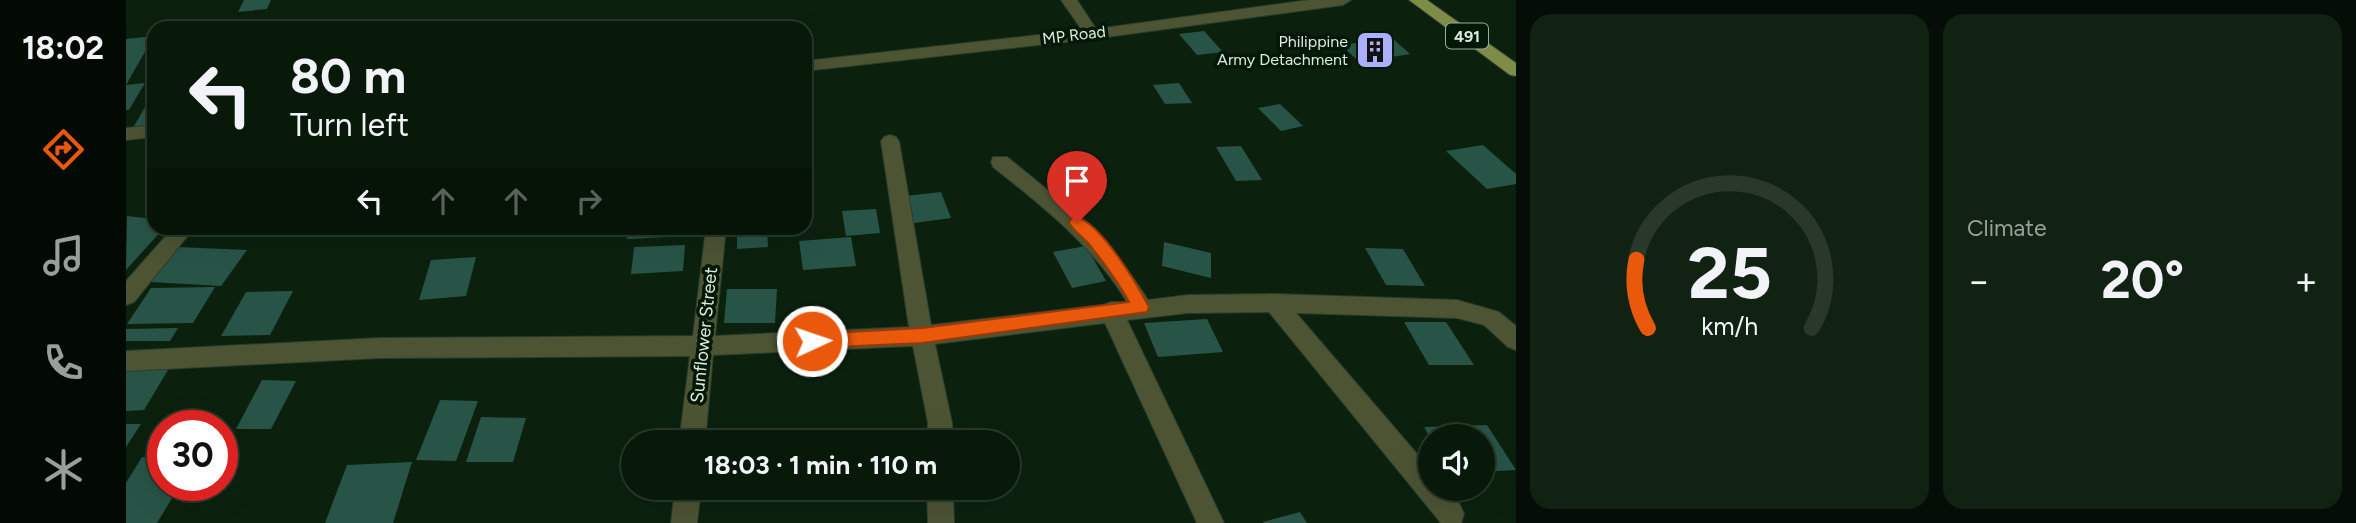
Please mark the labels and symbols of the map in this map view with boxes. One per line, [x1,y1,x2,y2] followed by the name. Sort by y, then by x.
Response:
[1041,22,1107,48] street label: MP Road
[1446,24,1488,48] road number: 491
[1354,29,1396,71] building icon: Philippine Army Detachment
[1217,32,1348,69] place label: Philippine Army Detachment
[1047,151,1107,223] pin
[686,266,722,404] street label: Sunflower Street
[775,304,849,378] position arrow
[147,410,238,501] speed limit sign: 30

